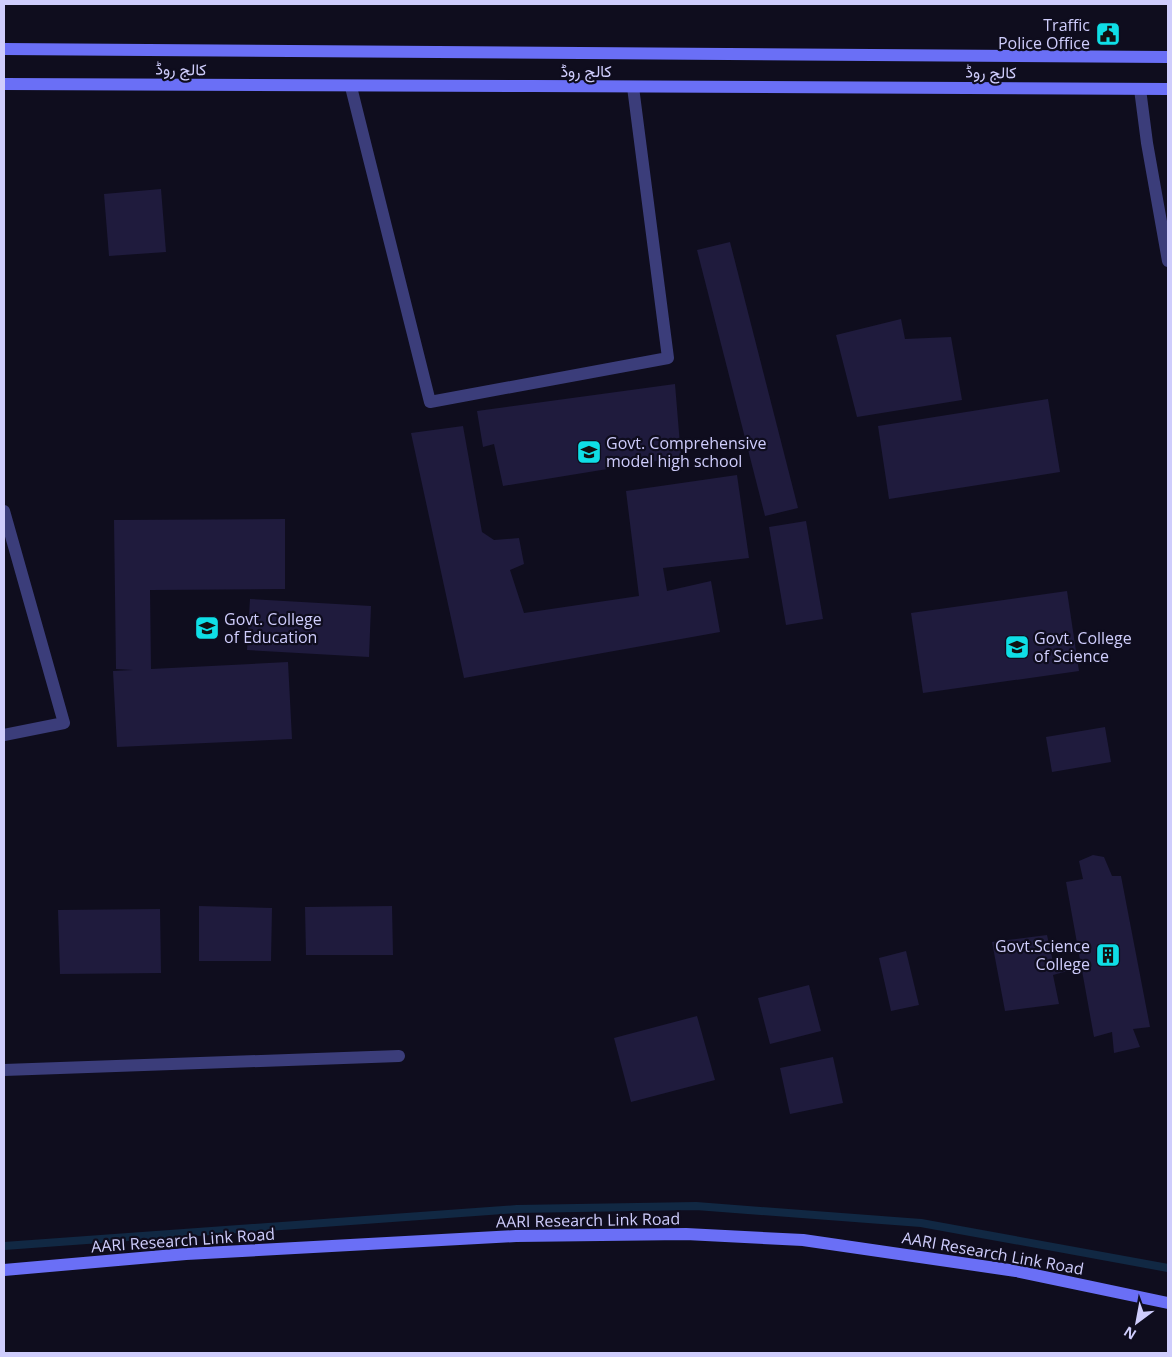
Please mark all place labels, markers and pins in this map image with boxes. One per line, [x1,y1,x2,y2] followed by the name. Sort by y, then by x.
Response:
[998,14,1090,54] place label: Traffic Police Office
[1095,21,1121,47] public building icon: Traffic Police Office
[606,432,766,472] place label: Govt. Comprehensive model high school
[576,439,602,465] school or university icon: Govt. Comprehensive model high school
[224,608,322,648] place label: Govt. College of Education
[194,615,220,641] school or university icon: Govt. College of Education
[1034,627,1132,667] place label: Govt. College of Science
[1004,634,1030,660] school or university icon: Govt. College of Science
[995,935,1090,975] place label: Govt.Science College
[1095,942,1121,968] building icon: Govt.Science College

